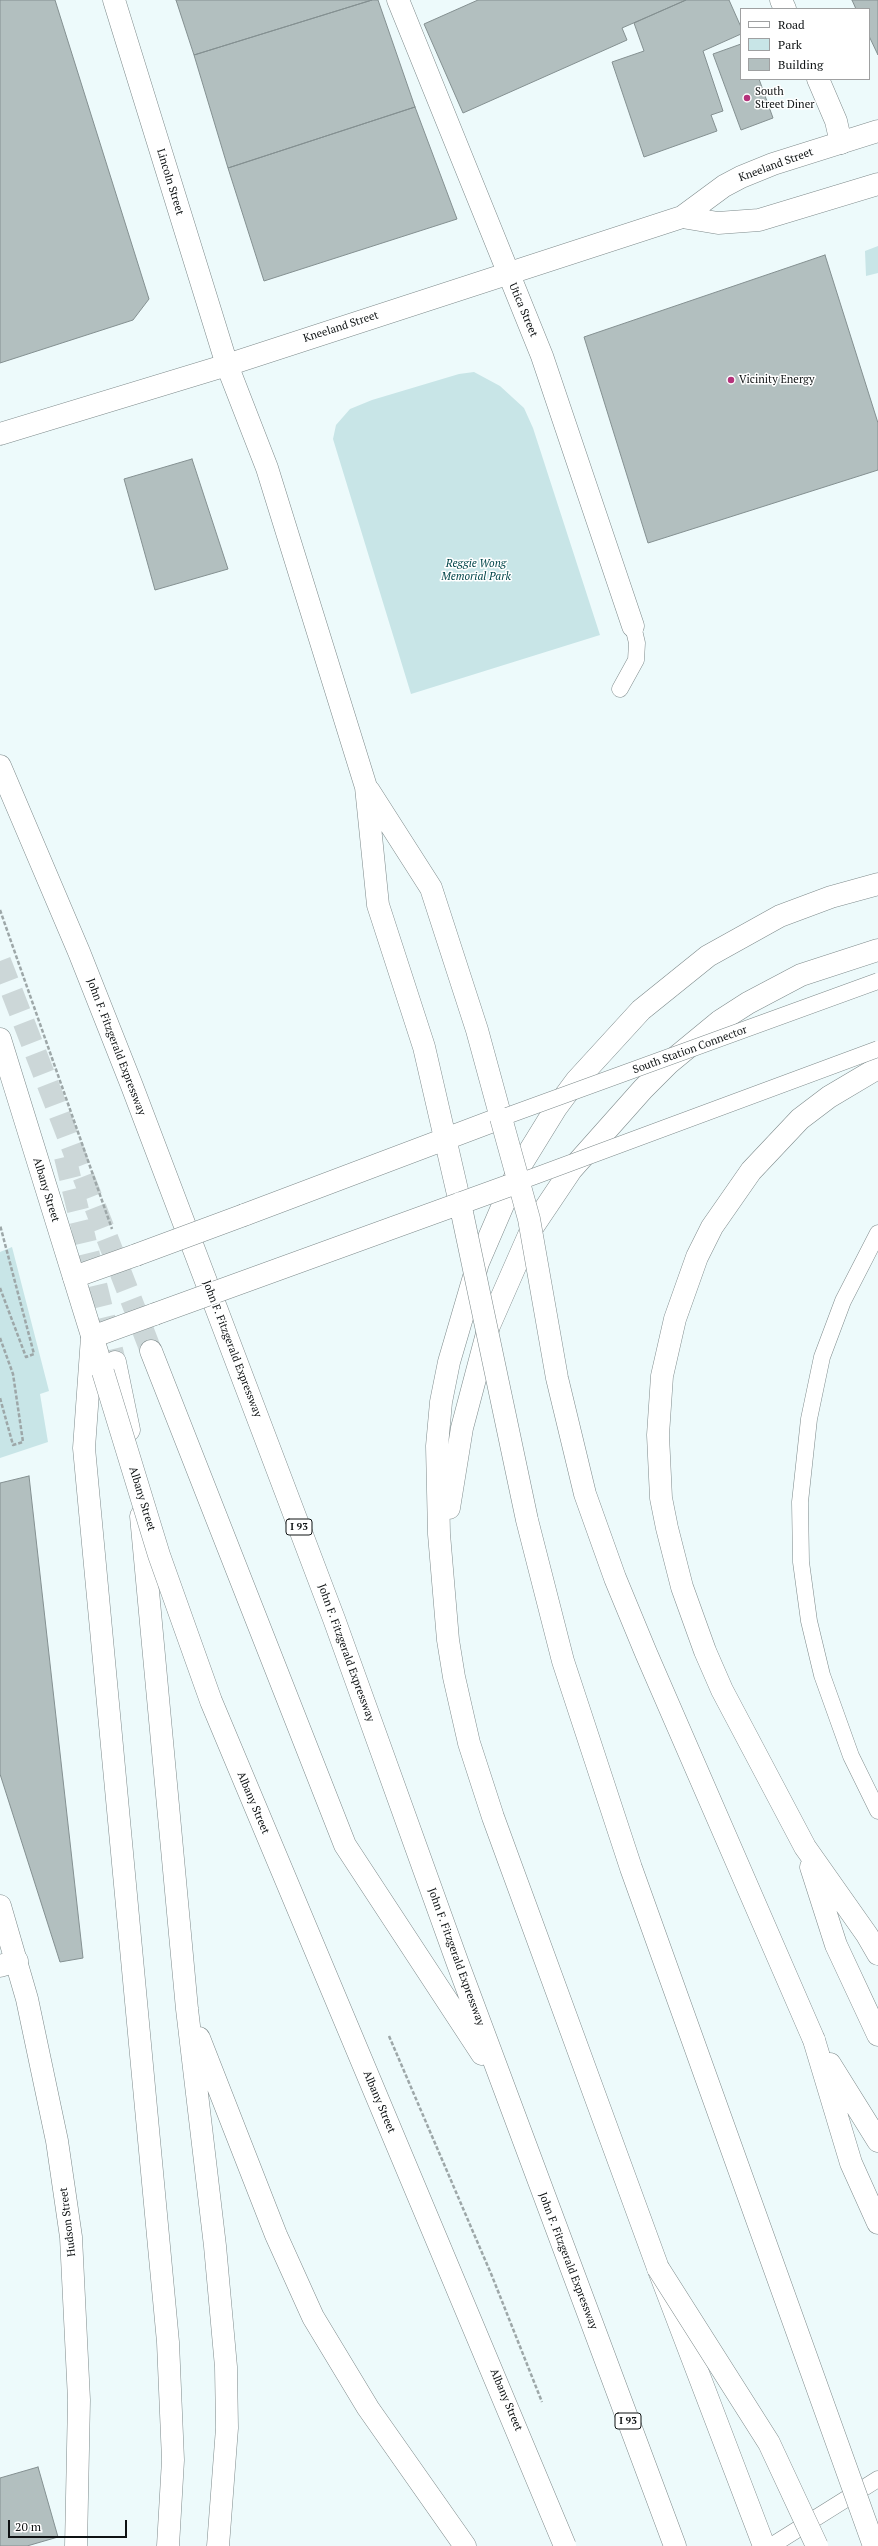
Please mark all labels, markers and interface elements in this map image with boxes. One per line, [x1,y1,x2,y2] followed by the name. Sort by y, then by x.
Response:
[740,8,870,80] legend
[778,17,805,32] text: Road
[778,37,802,52] text: Park
[778,57,823,72] text: Building
[755,85,814,111] place label: South Street Diner
[742,93,752,103] marker: South Street Diner
[737,145,815,185] street label: Kneeland Street
[154,147,186,217] street label: Lincoln Street
[506,281,540,339] street label: Utica Street
[302,309,380,345] street label: Kneeland Street
[739,373,814,387] place label: Vicinity Energy
[726,375,736,385] marker: Vicinity Energy
[441,557,511,583] park label: Reggie Wong Memorial Park
[84,977,148,1117] street label: John F. Fitzgerald Expressway
[631,1023,749,1077] street label: South Station Connector
[30,1156,62,1224] street label: Albany Street
[200,1279,264,1419] street label: John F. Fitzgerald Expressway
[126,1465,158,1533] street label: Albany Street
[286,1519,312,1535] road number: I 93
[315,1582,377,1724] street label: John F. Fitzgerald Expressway
[234,1770,272,1836] street label: Albany Street
[425,1886,487,2028] street label: John F. Fitzgerald Expressway
[360,2069,398,2135] street label: Albany Street
[57,2187,79,2257] street label: Hudson Street
[536,2191,600,2331] street label: John F. Fitzgerald Expressway
[487,2367,525,2433] street label: Albany Street
[615,2413,641,2429] road number: I 93
[10,2512,129,2538] scale bar
[15,2519,41,2534] text: 20 m

